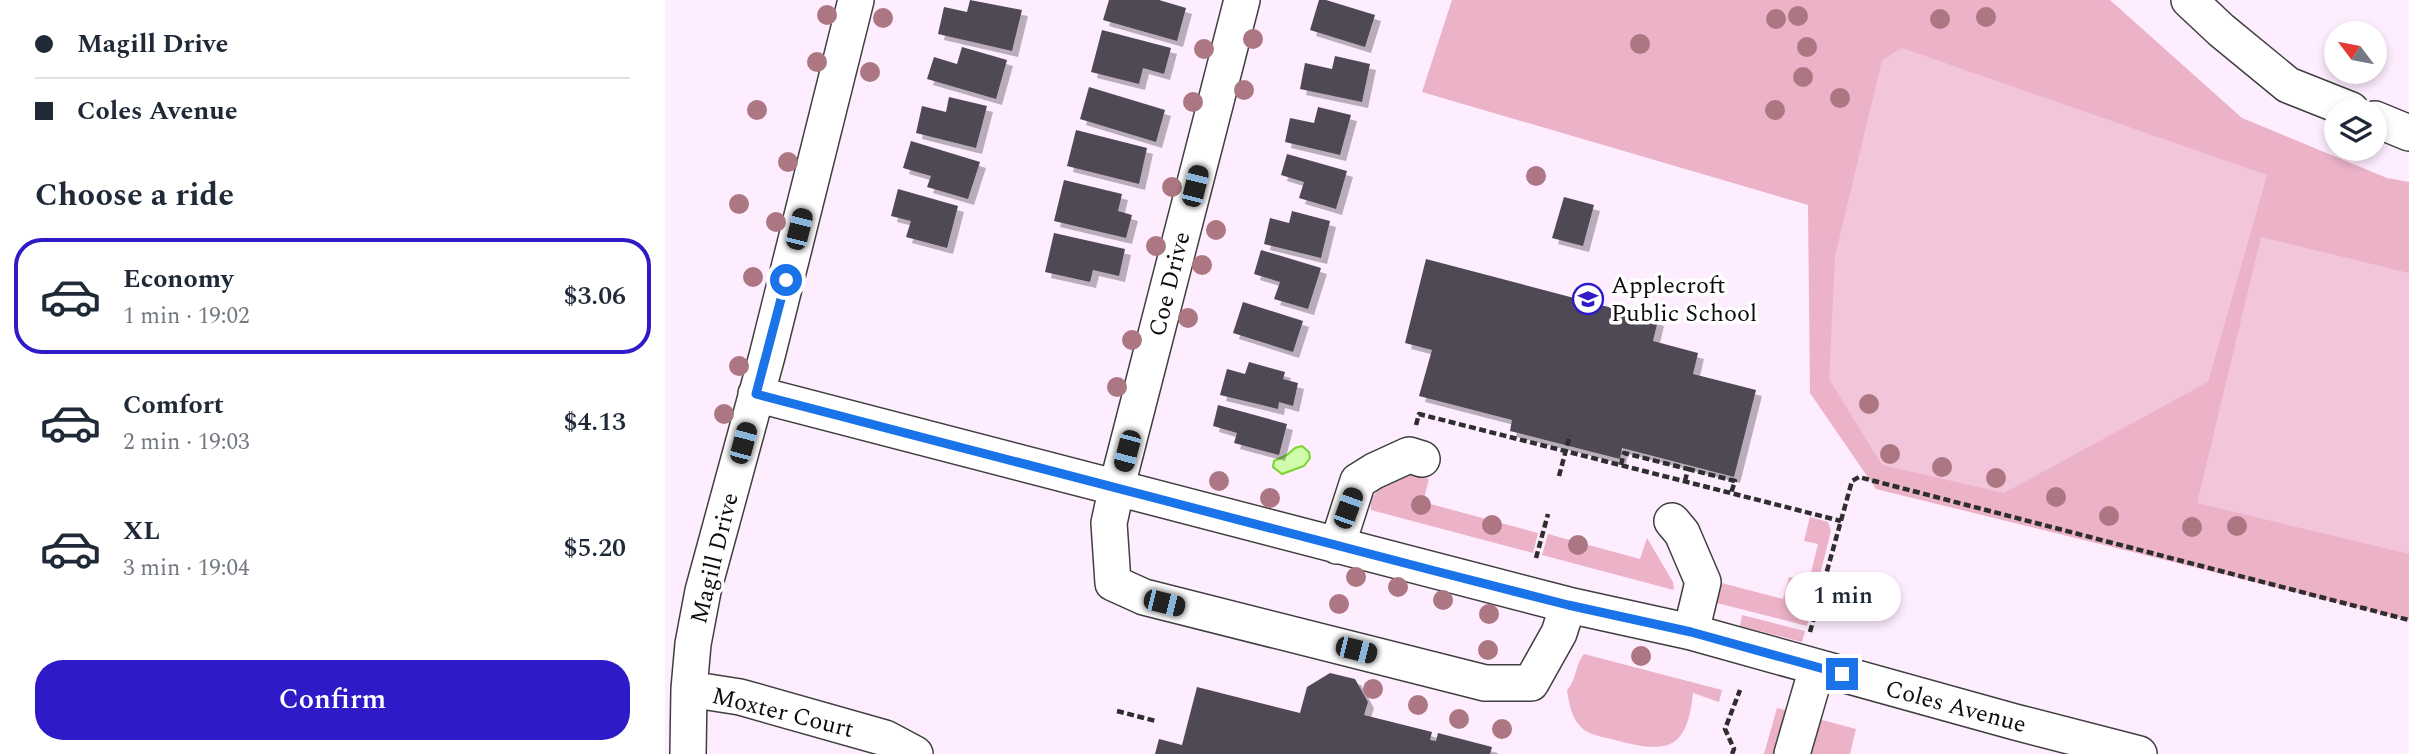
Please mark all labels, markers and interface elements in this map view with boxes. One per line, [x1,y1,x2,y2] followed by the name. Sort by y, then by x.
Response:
[2324,21,2387,84] north arrow
[2324,21,2387,161] map controls
[77,24,228,64] text: Magill Drive
[77,91,238,131] text: Coles Avenue
[2324,98,2387,161] button: layers
[1180,163,1211,209] car
[35,171,234,220] text: Choose a ride
[784,206,815,252] car
[1140,228,1200,340] street label: Coe Drive
[123,259,233,299] text: Economy
[770,264,802,296] route start
[39,265,102,328] icon: car
[1611,268,1757,332] place label: Applecroft Public School
[563,276,626,316] text: $3.06
[1571,282,1605,316] school or university icon: Applecroft Public School
[123,299,250,334] text: 1 min · 19:02
[123,385,224,425] text: Comfort
[39,391,102,454] icon: car
[563,402,626,442] text: $4.13
[728,420,759,466] car
[123,425,250,460] text: 2 min · 19:03
[1112,428,1143,474] car
[1331,485,1366,531] car
[681,489,749,628] street label: Magill Drive
[123,511,160,551] text: XL
[39,517,102,580] icon: car
[563,528,626,568] text: $5.20
[123,551,250,586] text: 3 min · 19:04
[1784,572,1900,622] callout: 1 min
[1813,579,1873,614] text: 1 min
[1142,588,1187,618] car
[1334,635,1379,665] car
[1826,658,1858,690] route end
[35,660,630,740] button: Confirm
[1881,671,2030,743] street label: Coles Avenue
[708,678,858,748] street label: Moxter Court

